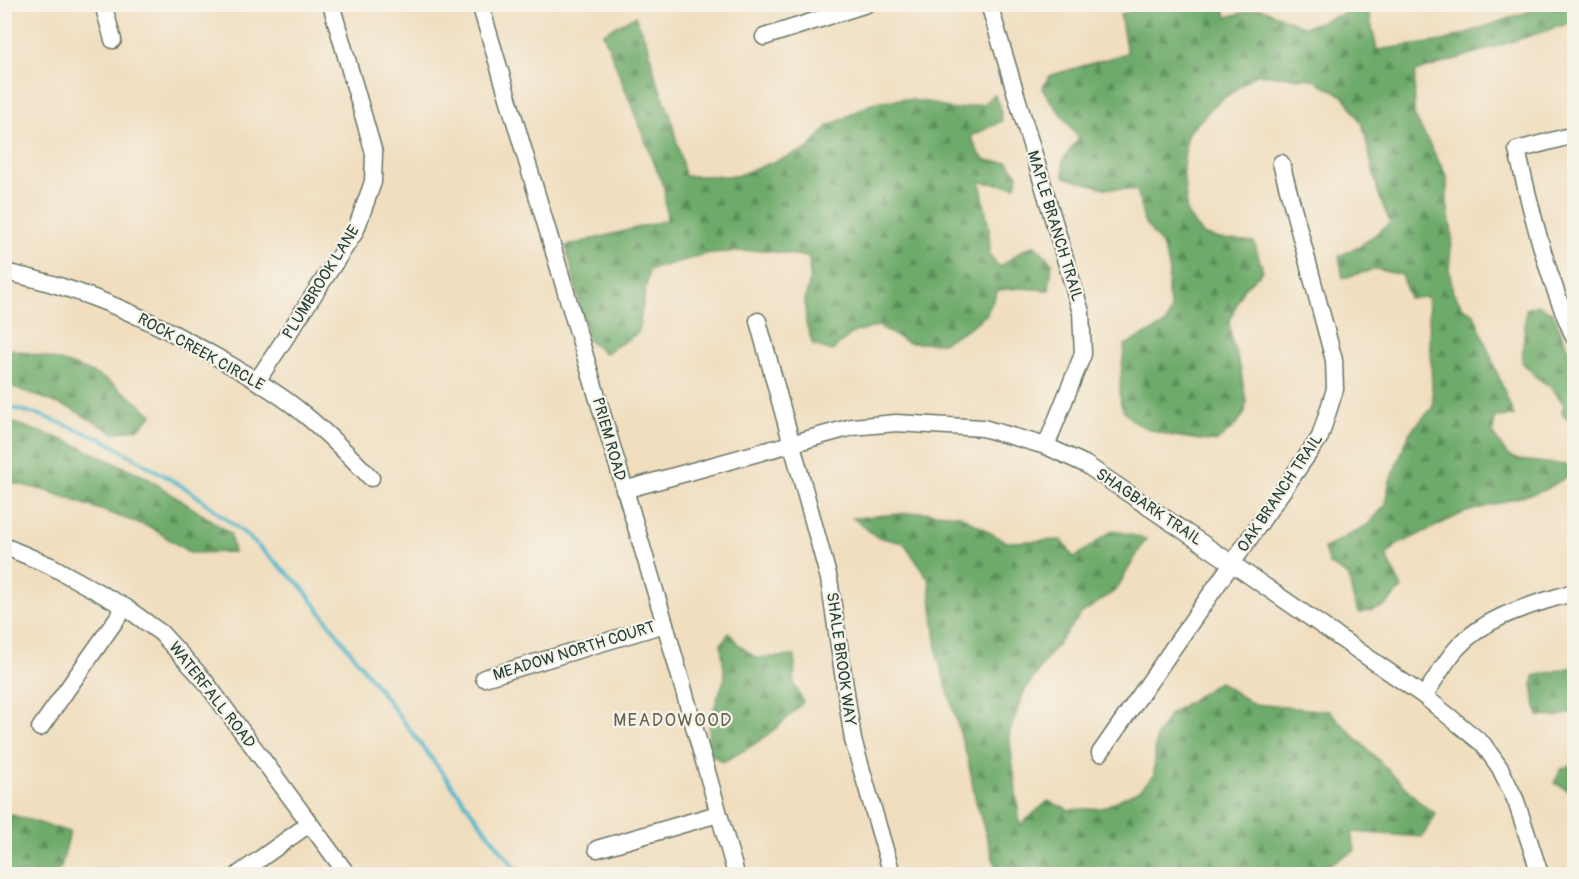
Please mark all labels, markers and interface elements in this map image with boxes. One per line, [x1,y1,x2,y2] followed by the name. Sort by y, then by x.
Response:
[1023,148,1087,304] street label: MAPLE BRANCH TRAIL
[278,221,364,343] street label: PLUMBROOK LANE
[134,309,268,395] street label: ROCK CREEK CIRCLE
[588,395,630,483] street label: PRIEM ROAD
[1233,430,1327,556] street label: OAK BRANCH TRAIL
[1092,464,1206,550] street label: SHAGBARK TRAIL
[822,591,860,727] street label: SHALE BROOK WAY
[491,617,658,685] street label: MEADOW NORTH COURT
[164,638,260,752] street label: WATERFALL ROAD
[613,709,733,732] district label: MEADOWOOD

